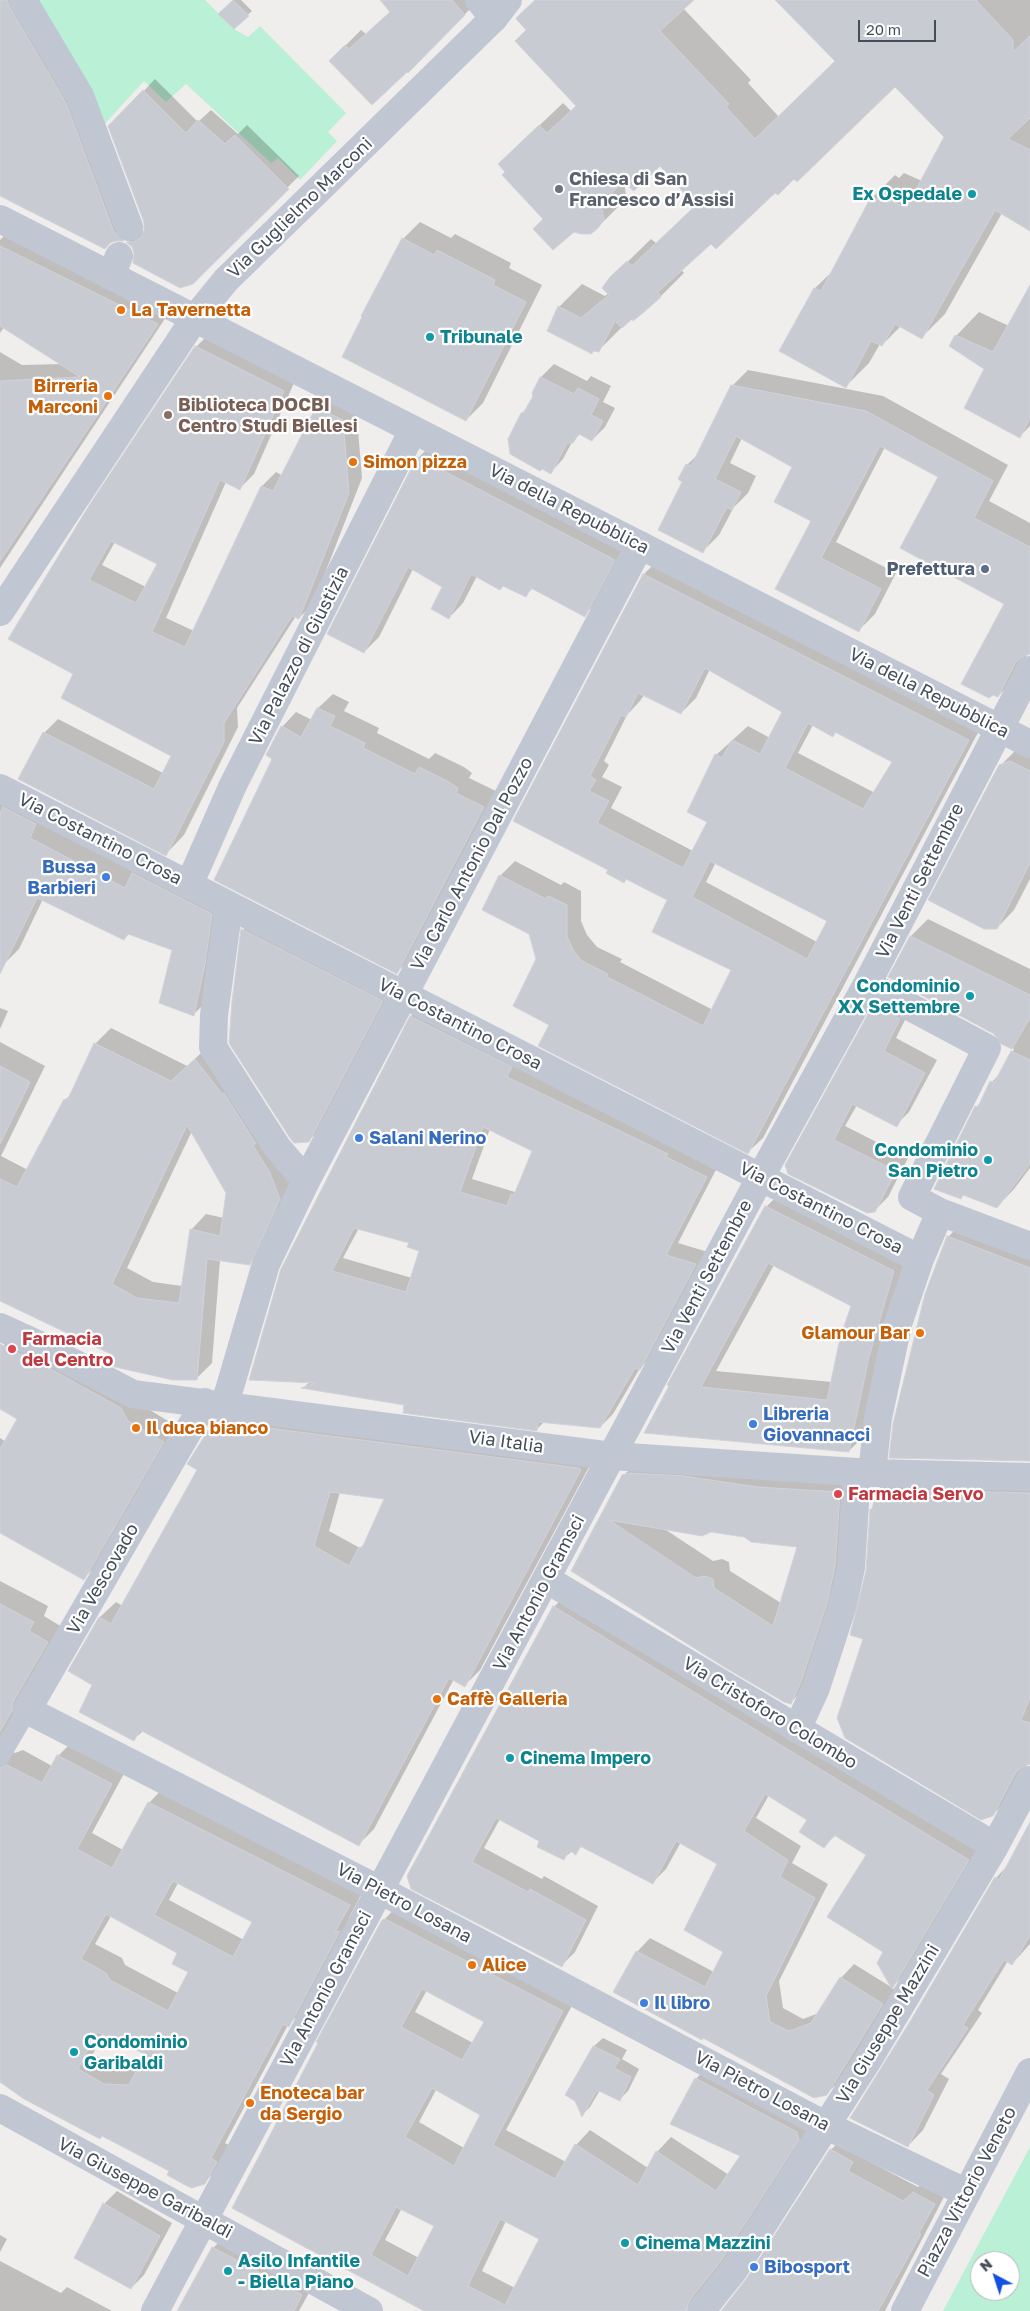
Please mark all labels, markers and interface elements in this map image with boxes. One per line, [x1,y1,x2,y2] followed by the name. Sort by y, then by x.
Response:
[860,10,938,42] scale bar
[866,20,901,38] text: 20 m
[223,133,377,283] street label: Via Guglielmo Marconi
[569,168,734,210] place label: Chiesa di San Francesco d’Assisi
[553,183,565,195] marker: Chiesa di San Francesco d’Assisi
[852,183,962,205] place label: Ex Ospedale
[966,188,978,200] marker: Ex Ospedale
[131,299,251,321] place label: La Tavernetta
[115,304,127,316] marker: La Tavernetta
[440,326,523,348] place label: Tribunale
[424,331,436,343] marker: Tribunale
[28,375,98,418] place label: Birreria Marconi
[102,390,114,402] marker: Birreria Marconi
[178,394,358,436] place label: Biblioteca DOCBI Centro Studi Biellesi
[162,409,174,421] marker: Biblioteca DOCBI Centro Studi Biellesi
[363,451,467,473] place label: Simon pizza
[347,456,359,468] marker: Simon pizza
[486,459,652,559] street label: Via della Repubblica
[887,558,975,580] place label: Prefettura
[245,563,353,749] street label: Via Palazzo di Giustizia
[979,563,991,575] marker: Prefettura
[846,643,1012,743] street label: Via della Repubblica
[406,754,538,974] street label: Via Carlo Antonio Dal Pozzo
[15,788,185,890] street label: Via Costantino Crosa
[871,800,969,962] street label: Via Venti Settembre
[27,856,96,899] place label: Bussa Barbieri
[100,871,112,883] marker: Bussa Barbieri
[375,973,545,1075] street label: Via Costantino Crosa
[838,975,960,1018] place label: Condominio XX Settembre
[964,990,976,1002] marker: Condominio XX Settembre
[369,1127,486,1149] place label: Salani Nerino
[353,1132,365,1144] marker: Salani Nerino
[874,1139,978,1182] place label: Condominio San Pietro
[982,1154,994,1166] marker: Condominio San Pietro
[736,1157,906,1259] street label: Via Costantino Crosa
[657,1196,757,1358] street label: Via Venti Settembre
[801,1322,910,1344] place label: Glamour Bar
[914,1327,926,1339] marker: Glamour Bar
[22,1328,113,1370] place label: Farmacia del Centro
[6,1343,18,1355] marker: Farmacia del Centro
[763,1403,870,1446] place label: Libreria Giovannacci
[146,1417,268,1439] place label: Il duca bianco
[747,1418,759,1430] marker: Libreria Giovannacci
[130,1422,142,1434] marker: Il duca bianco
[467,1426,545,1458] street label: Via Italia
[848,1483,984,1505] place label: Farmacia Servo
[832,1488,844,1500] marker: Farmacia Servo
[489,1511,589,1675] street label: Via Antonio Gramsci
[63,1520,143,1638] street label: Via Vescovado
[679,1652,861,1774] street label: Via Cristoforo Colombo
[447,1688,567,1710] place label: Caffè Galleria
[431,1693,443,1705] marker: Caffè Galleria
[520,1747,651,1769] place label: Cinema Impero
[504,1752,516,1764] marker: Cinema Impero
[333,1858,475,1948] street label: Via Pietro Losana
[276,1907,376,2071] street label: Via Antonio Gramsci
[832,1940,944,2108] street label: Via Giuseppe Mazzini
[482,1954,527,1976] place label: Alice
[466,1959,478,1971] marker: Alice
[654,1992,710,2014] place label: Il libro
[638,1997,650,2009] marker: Il libro
[84,2031,188,2074] place label: Condominio Garibaldi
[68,2046,80,2058] marker: Condominio Garibaldi
[691,2046,833,2136] street label: Via Pietro Losana
[260,2082,364,2124] place label: Enoteca bar da Sergio
[244,2097,256,2109] marker: Enoteca bar da Sergio
[913,2103,1021,2281] street label: Piazza Vittorio Veneto
[54,2133,236,2243] street label: Via Giuseppe Garibaldi
[635,2232,771,2254] place label: Cinema Mazzini
[619,2237,631,2249] marker: Cinema Mazzini
[238,2250,360,2292] place label: Asilo Infantile - Biella Piano
[970,2251,1020,2301] north arrow
[976,2255,995,2275] text: N
[764,2256,850,2278] place label: Bibosport
[748,2261,760,2273] marker: Bibosport
[222,2265,234,2277] marker: Asilo Infantile - Biella Piano

